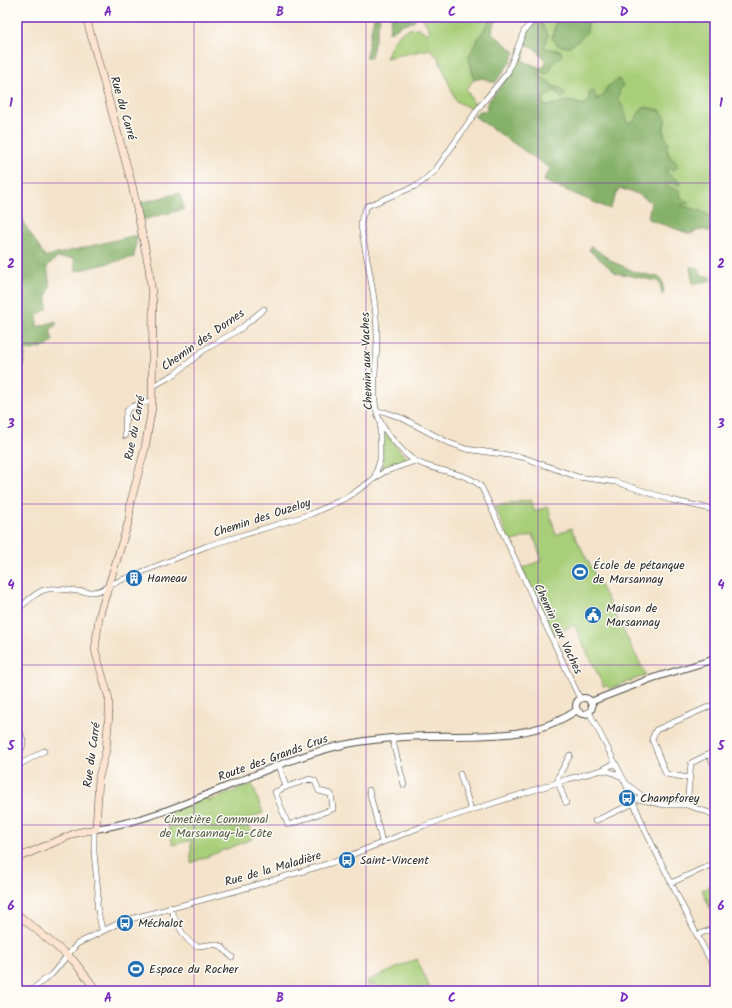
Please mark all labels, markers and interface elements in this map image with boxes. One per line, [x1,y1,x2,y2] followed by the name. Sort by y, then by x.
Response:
[104,2,112,23] text: A
[276,2,284,23] text: B
[448,2,456,23] text: C
[620,2,629,23] text: D
[105,74,141,143] street label: Rue du Carré
[9,93,13,114] text: 1
[719,93,723,114] text: 1
[7,254,15,275] text: 2
[717,254,725,275] text: 2
[157,304,249,376] street label: Chemin des Dornes
[356,312,378,410] street label: Chemin aux Vaches
[119,393,151,462] street label: Rue du Carré
[6,414,15,435] text: 3
[716,414,725,435] text: 3
[211,493,314,543] street label: Chemin des Ouzeloy
[593,556,685,589] place label: École de pétanque de Marsannay
[570,562,590,582] sports icon: École de pétanque de Marsannay
[124,568,144,588] building icon: Hameau
[147,569,187,588] place label: Hameau
[7,575,15,596] text: 4
[717,575,725,596] text: 4
[529,580,587,678] street label: Chemin aux Vaches
[606,599,660,632] place label: Maison de Marsannay
[583,605,603,625] public building icon: Maison de Marsannay
[78,720,106,789] street label: Rue du Carré
[215,729,331,787] street label: Route des Grands Crus
[7,736,16,757] text: 5
[717,736,726,757] text: 5
[617,788,637,808] bus stop icon: Champforey
[640,789,700,808] place label: Champforey
[160,810,273,843] park label: Cimetière Communal de Marsannay-la-Côte
[222,846,324,892] street label: Rue de la Maladière
[337,850,357,870] bus stop icon: Saint-Vincent
[360,851,429,870] place label: Saint-Vincent
[7,896,15,917] text: 6
[717,896,725,917] text: 6
[115,913,135,933] bus stop icon: Méchalot
[138,914,184,933] place label: Méchalot
[126,959,146,979] sports icon: Espace du Rocher
[149,960,239,979] place label: Espace du Rocher
[104,988,112,1008] text: A
[276,988,284,1008] text: B
[448,988,456,1008] text: C
[620,988,629,1008] text: D

